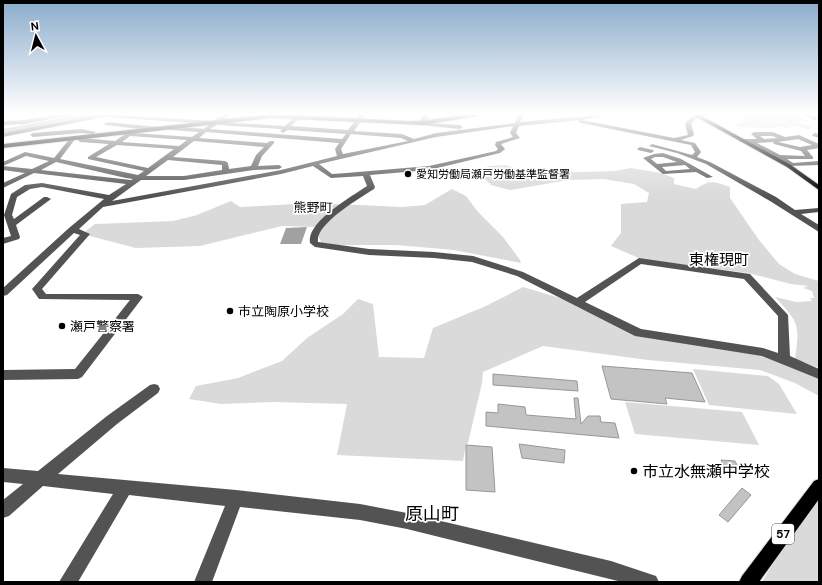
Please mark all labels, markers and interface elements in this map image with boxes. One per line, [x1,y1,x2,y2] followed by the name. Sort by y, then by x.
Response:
[16,16,56,56] north arrow
[30,19,40,34] text: N
[416,167,570,181] place label: 愛知労働局瀬戸労働基準監督署
[403,169,413,179] marker: 愛知労働局瀬戸労働基準監督署
[293,199,333,216] district label: 熊野町
[689,250,749,270] district label: 東権現町
[238,303,329,320] place label: 市立陶原小学校
[225,306,235,316] marker: 市立陶原小学校
[70,318,135,335] place label: 瀬戸警察署
[57,321,67,331] marker: 瀬戸警察署
[642,461,770,482] place label: 市立水無瀬中学校
[629,466,639,476] marker: 市立水無瀬中学校
[405,502,459,526] district label: 原山町
[772,524,794,544] road number: 57

